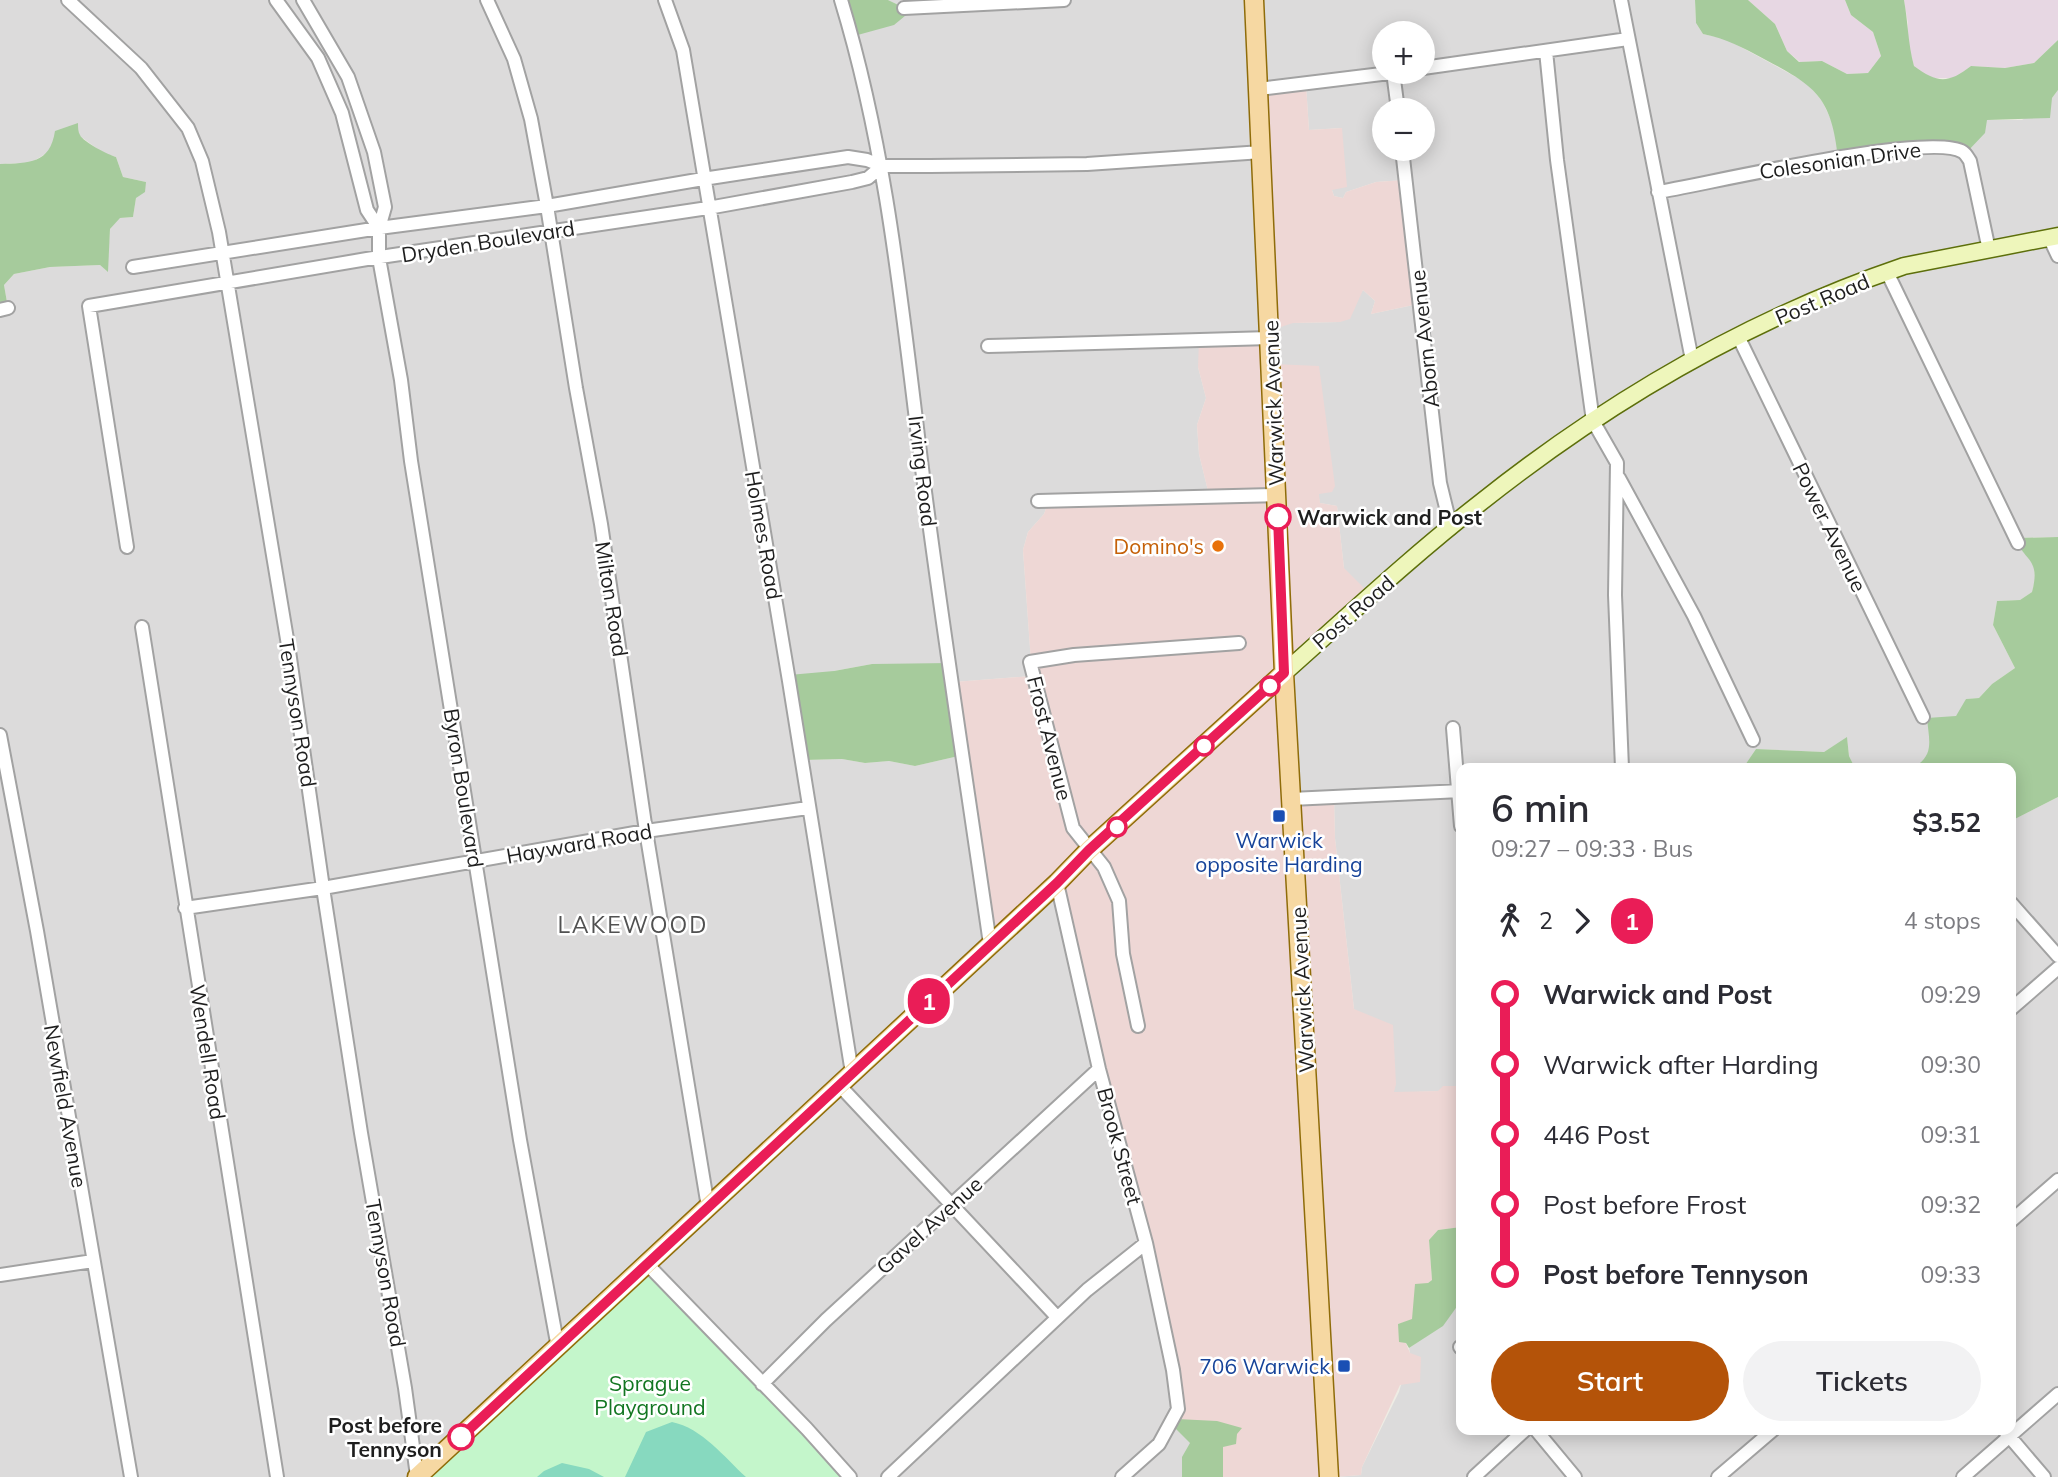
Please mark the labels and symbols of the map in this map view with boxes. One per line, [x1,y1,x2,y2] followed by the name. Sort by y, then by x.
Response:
[1758,136,1922,184] street label: Colesonian Drive
[400,214,576,268] street label: Dryden Boulevard
[1771,268,1873,330] street label: Post Road
[1404,269,1444,409] street label: Aborn Avenue
[1257,320,1289,486] street label: Warwick Avenue
[903,414,943,528] street label: Irving Road
[1787,458,1873,596] street label: Power Avenue
[740,469,788,601] street label: Holmes Road
[1265,504,1291,530] marker: Warwick and Post
[1297,504,1482,530] place label: Warwick and Post
[1114,533,1204,559] place label: Domino's
[1210,538,1226,554] marker: Domino's
[590,539,634,659] street label: Milton Road
[1307,569,1399,655] street label: Post Road
[273,637,323,789] street label: Tennyson Road
[1022,673,1078,803] street label: Frost Avenue
[1260,676,1280,696] unlabelled marker
[439,706,489,870] street label: Byron Boulevard
[1194,736,1214,756] unlabelled marker
[1271,808,1287,824] marker: Warwick opposite Harding
[504,817,654,869] street label: Hayward Road
[1107,817,1127,837] unlabelled marker
[1195,827,1363,877] place label: Warwick opposite Harding
[1285,906,1319,1074] street label: Warwick Avenue
[558,910,708,939] district label: LAKEWOOD
[906,978,952,1024] line badge: 1
[184,982,232,1122] street label: Wendell Road
[39,1022,93,1190] street label: Newfield Avenue
[1092,1085,1148,1207] street label: Brook Street
[871,1171,987,1279] street label: Gavel Avenue
[360,1197,412,1349] street label: Tennyson Road
[1199,1353,1330,1379] place label: 706 Warwick
[1336,1358,1352,1374] marker: 706 Warwick
[594,1370,706,1420] park label: Sprague Playground
[328,1412,442,1462] place label: Post before Tennyson
[448,1424,474,1450] marker: Post before Tennyson

